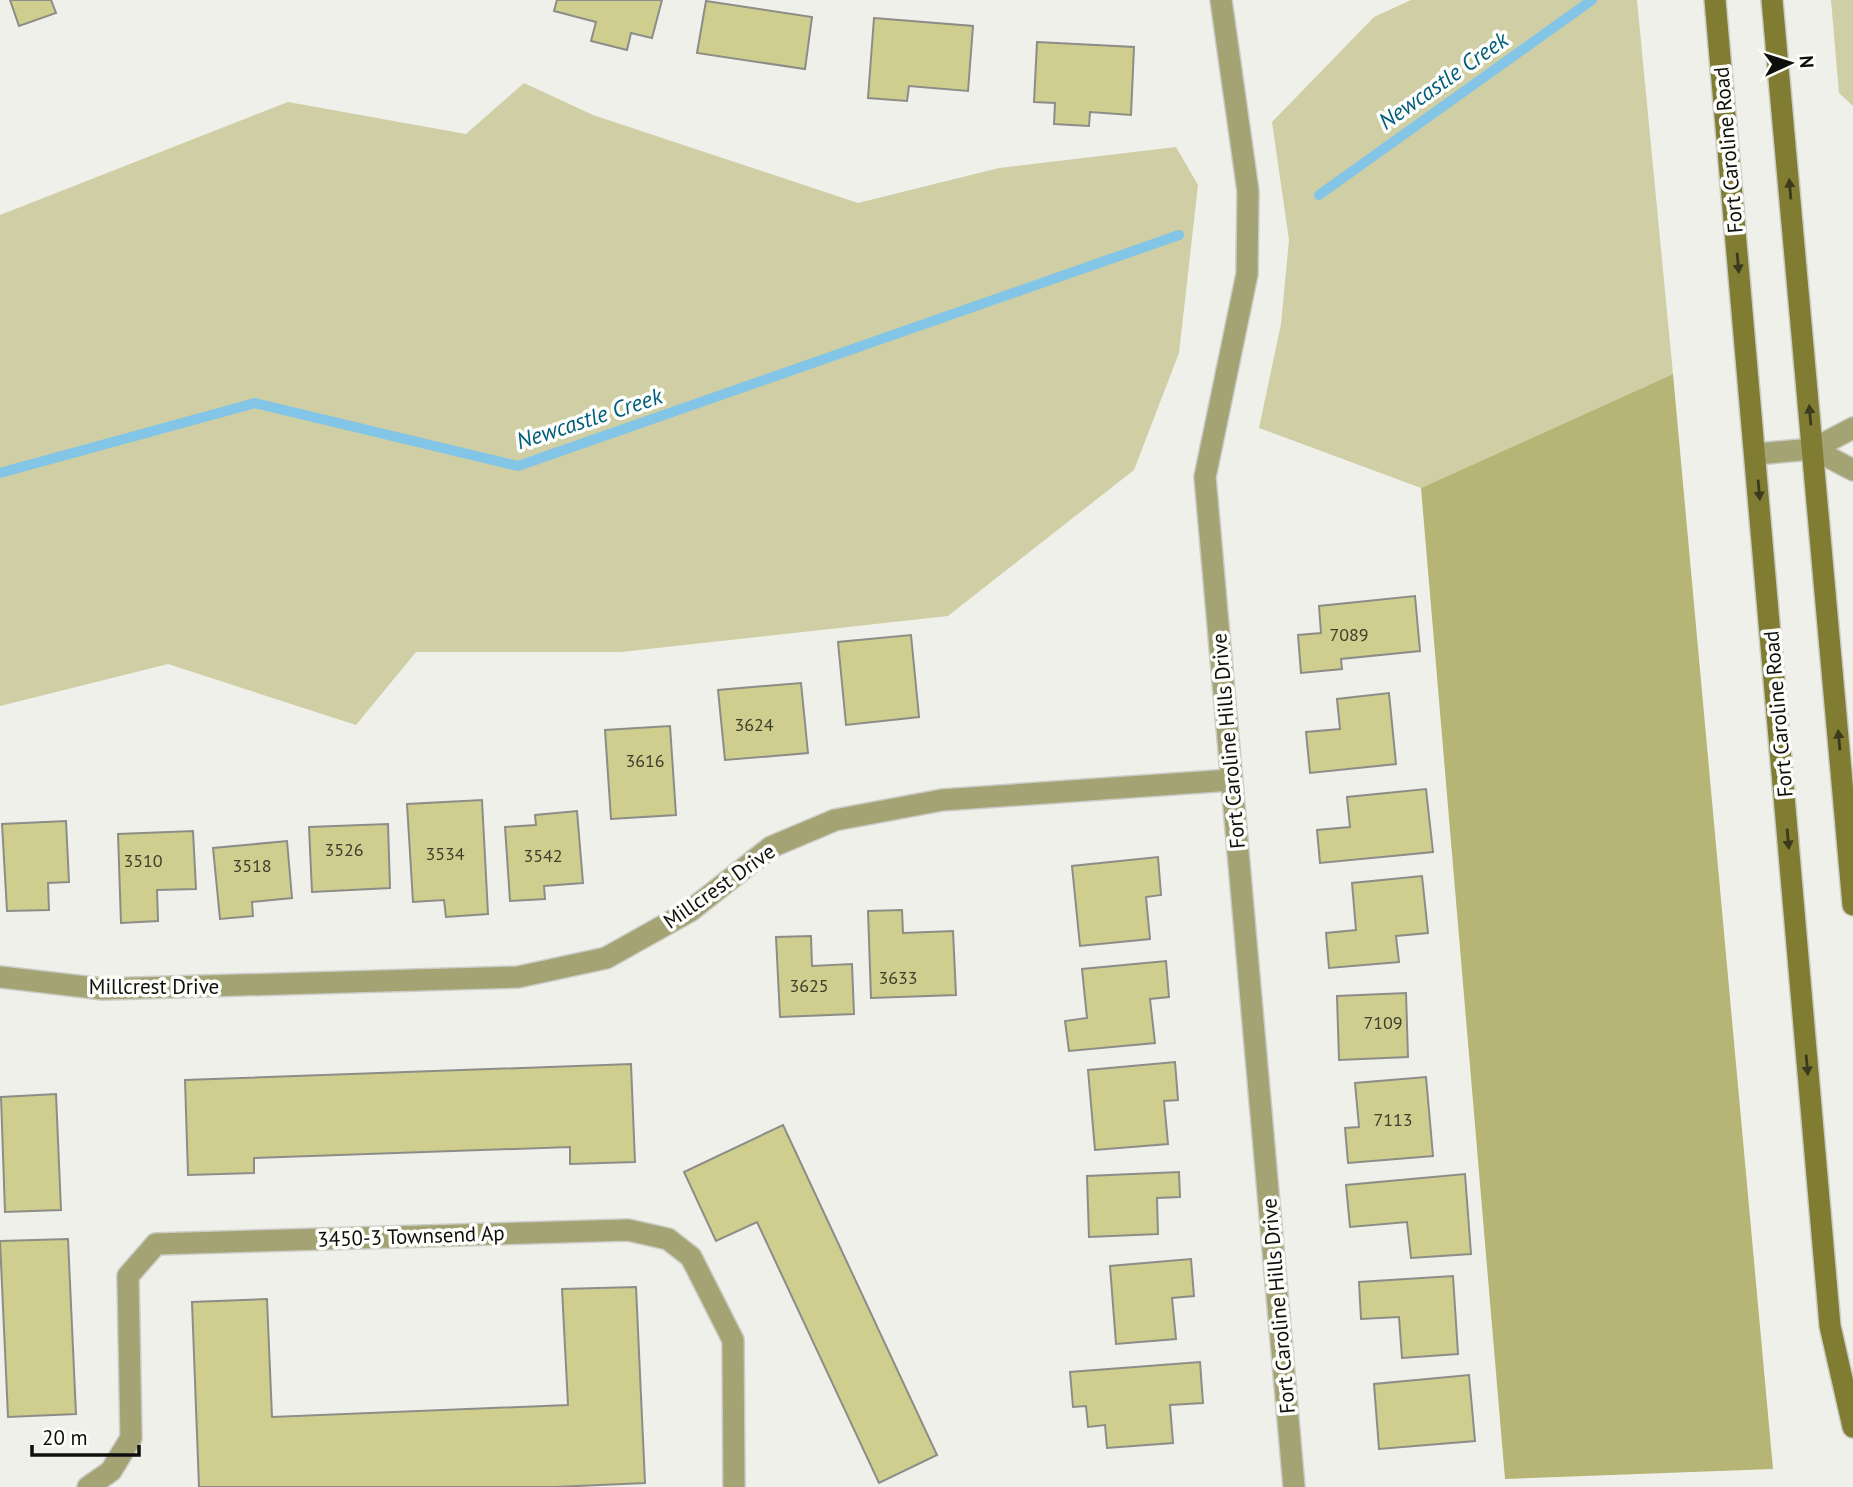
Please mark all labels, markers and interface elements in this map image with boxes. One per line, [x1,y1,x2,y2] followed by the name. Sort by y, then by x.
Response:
[1373,24,1515,135] water label: Newcastle Creek
[1755,28,1825,98] north arrow
[1795,55,1819,69] text: N
[1707,66,1749,234] street label: Fort Caroline Road
[1784,178,1795,200] one-way arrow
[1733,252,1744,274] one-way arrow
[512,380,667,455] water label: Newcastle Creek
[1804,404,1815,426] one-way arrow
[1754,479,1765,501] one-way arrow
[1329,623,1369,646] house number: 7089
[1757,630,1799,798] street label: Fort Caroline Road
[1205,632,1251,850] street label: Fort Caroline Hills Drive
[734,713,774,736] house number: 3624
[1833,728,1844,750] one-way arrow
[625,749,665,772] house number: 3616
[1783,828,1794,850] one-way arrow
[324,838,364,861] house number: 3526
[658,838,780,934] street label: Millcrest Drive
[425,842,465,865] house number: 3534
[523,844,563,867] house number: 3542
[123,849,163,872] house number: 3510
[232,854,272,877] house number: 3518
[878,966,918,989] house number: 3633
[89,973,219,1000] street label: Millcrest Drive
[789,974,829,997] house number: 3625
[1363,1011,1403,1034] house number: 7109
[1802,1054,1813,1076] one-way arrow
[1373,1108,1413,1131] house number: 7113
[1255,1197,1301,1415] street label: Fort Caroline Hills Drive
[317,1219,505,1253] street label: 3450-3 Townsend Ap
[32,1414,138,1458] scale bar
[42,1424,88,1451] text: 20 m

